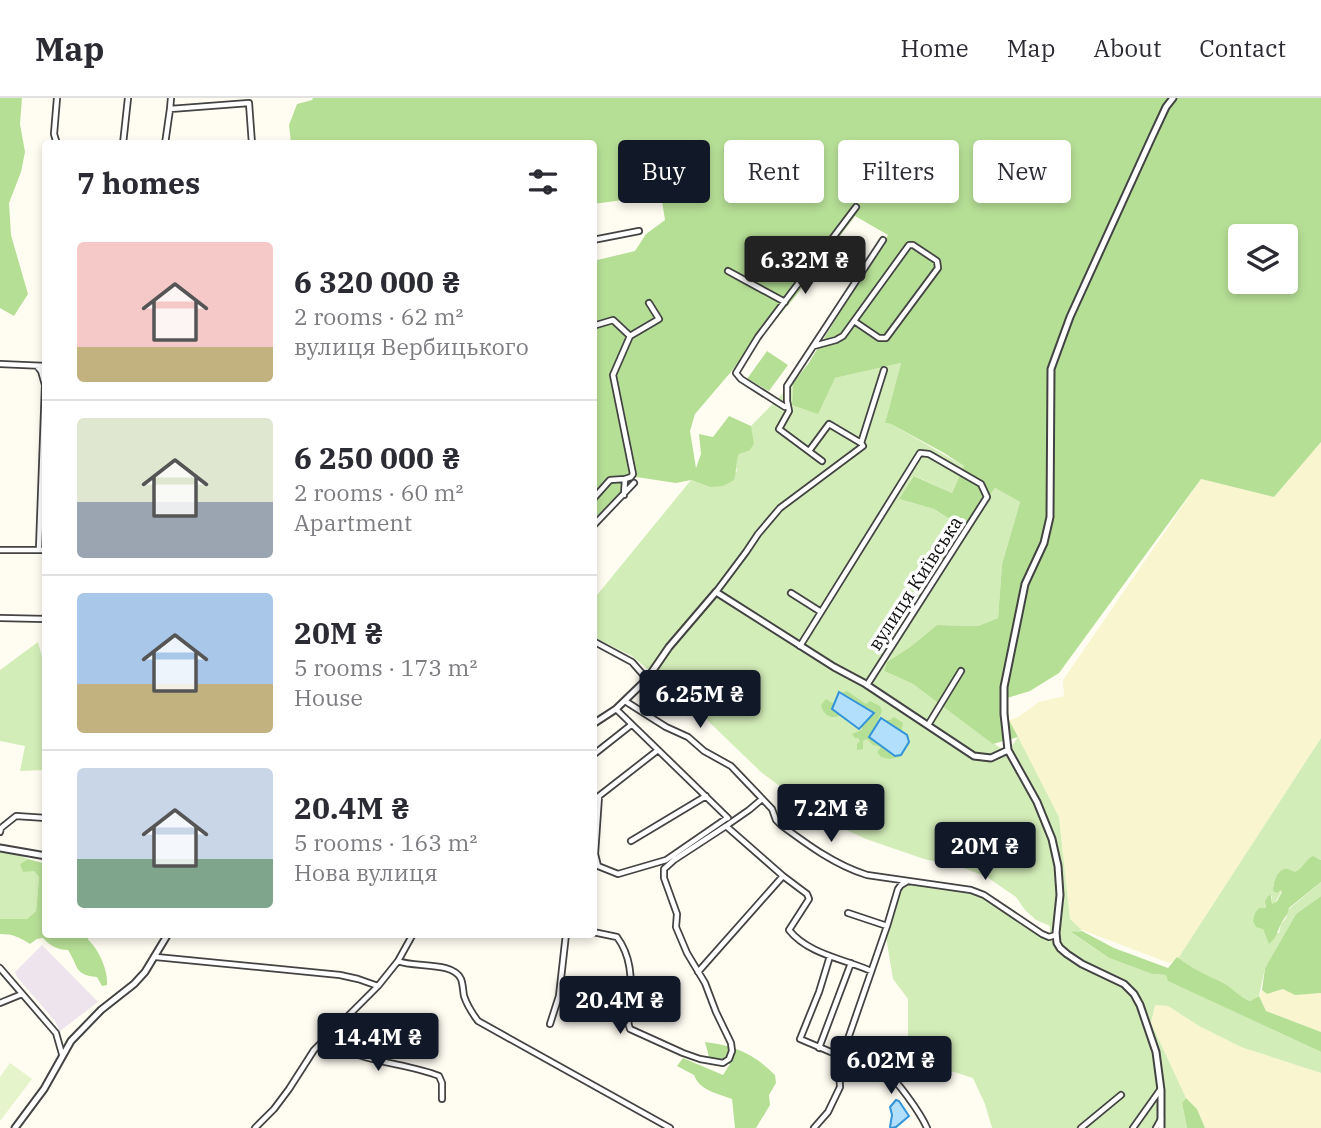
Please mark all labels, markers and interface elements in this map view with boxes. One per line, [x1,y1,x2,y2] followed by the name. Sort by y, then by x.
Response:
[35,27,104,70] text: Map
[901,32,969,64] text: Home
[1007,32,1055,64] text: Map
[1093,32,1161,64] text: About
[1199,32,1286,64] text: Contact
[618,140,710,203] chip: Buy
[724,140,824,203] chip: Rent
[838,140,959,203] chip: Filters
[973,140,1071,203] chip: New
[77,163,200,202] text: 7 homes
[524,163,562,201] icon: filters
[1228,224,1298,294] map controls
[1228,224,1298,294] button: layers
[740,236,870,296] pin: 6.32M ₴
[761,244,849,274] text: 6.32M ₴
[294,262,461,301] text: 6 320 000 ₴
[133,270,217,354] icon: home
[294,301,464,331] text: 2 rooms · 62 m²
[294,331,529,361] text: вулиця Вербицького
[294,438,461,477] text: 6 250 000 ₴
[133,446,217,530] icon: home
[294,477,464,507] text: 2 rooms · 60 m²
[294,507,412,537] text: Apartment
[863,511,967,655] street label: вулиця Київська
[294,613,384,652] text: 20M ₴
[133,621,217,705] icon: home
[294,652,477,682] text: 5 rooms · 173 m²
[635,670,765,730] pin: 6.25M ₴
[656,678,744,708] text: 6.25M ₴
[294,682,363,712] text: House
[774,784,888,844] pin: 7.2M ₴
[294,788,410,827] text: 20.4M ₴
[793,792,869,822] text: 7.2M ₴
[133,796,217,880] icon: home
[936,822,1034,882] pin: 20M ₴
[294,827,477,857] text: 5 rooms · 163 m²
[951,830,1019,860] text: 20M ₴
[294,857,438,887] text: Нова вулиця
[555,976,685,1036] pin: 20.4M ₴
[576,984,664,1014] text: 20.4M ₴
[313,1014,443,1073] pin: 14.4M ₴
[334,1021,422,1051] text: 14.4M ₴
[826,1037,956,1096] pin: 6.02M ₴
[847,1044,935,1074] text: 6.02M ₴

